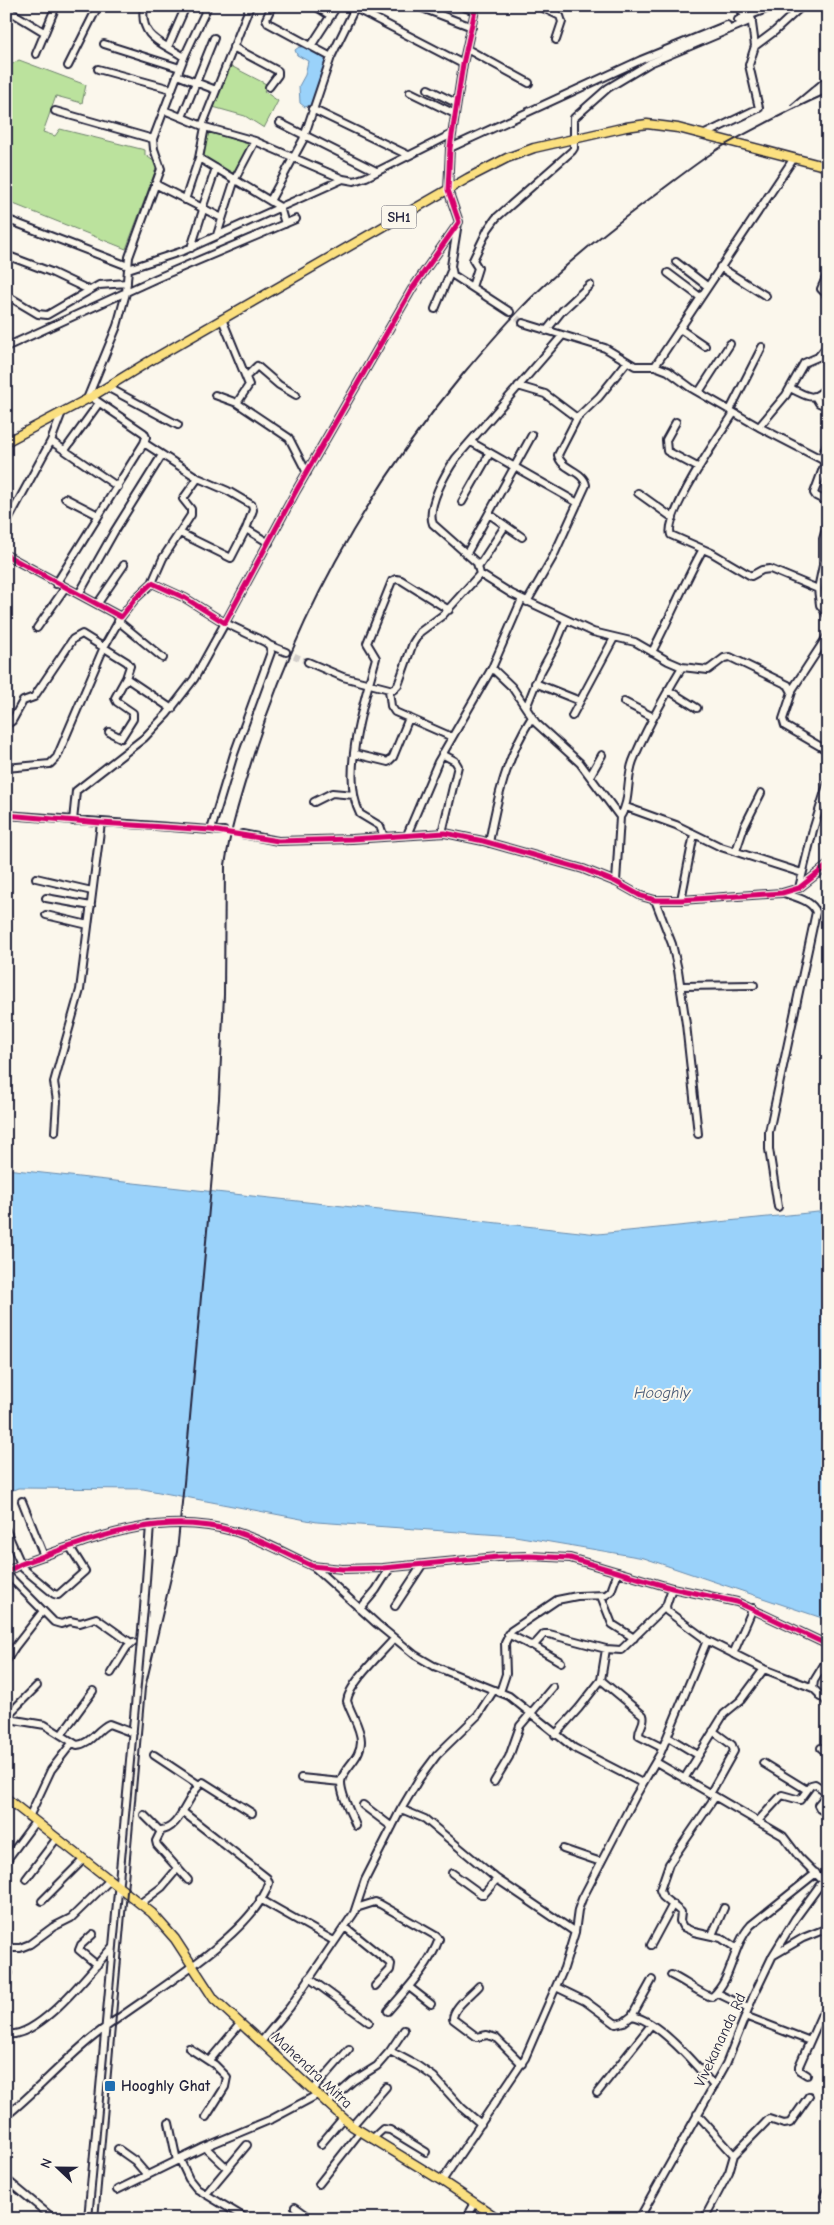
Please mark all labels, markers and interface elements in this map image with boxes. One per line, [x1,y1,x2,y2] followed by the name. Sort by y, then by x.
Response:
[382,206,416,228] road number: SH1
[634,1384,691,1402] water label: Hooghly
[690,1990,750,2090] street label: Vivekananda Rd
[268,2028,356,2112] street label: Mahendra Mitra
[121,2077,211,2095] place label: Hooghly Ghat
[103,2079,117,2093] marker: Hooghly Ghat
[32,2142,82,2192] north arrow
[37,2156,56,2171] text: N

